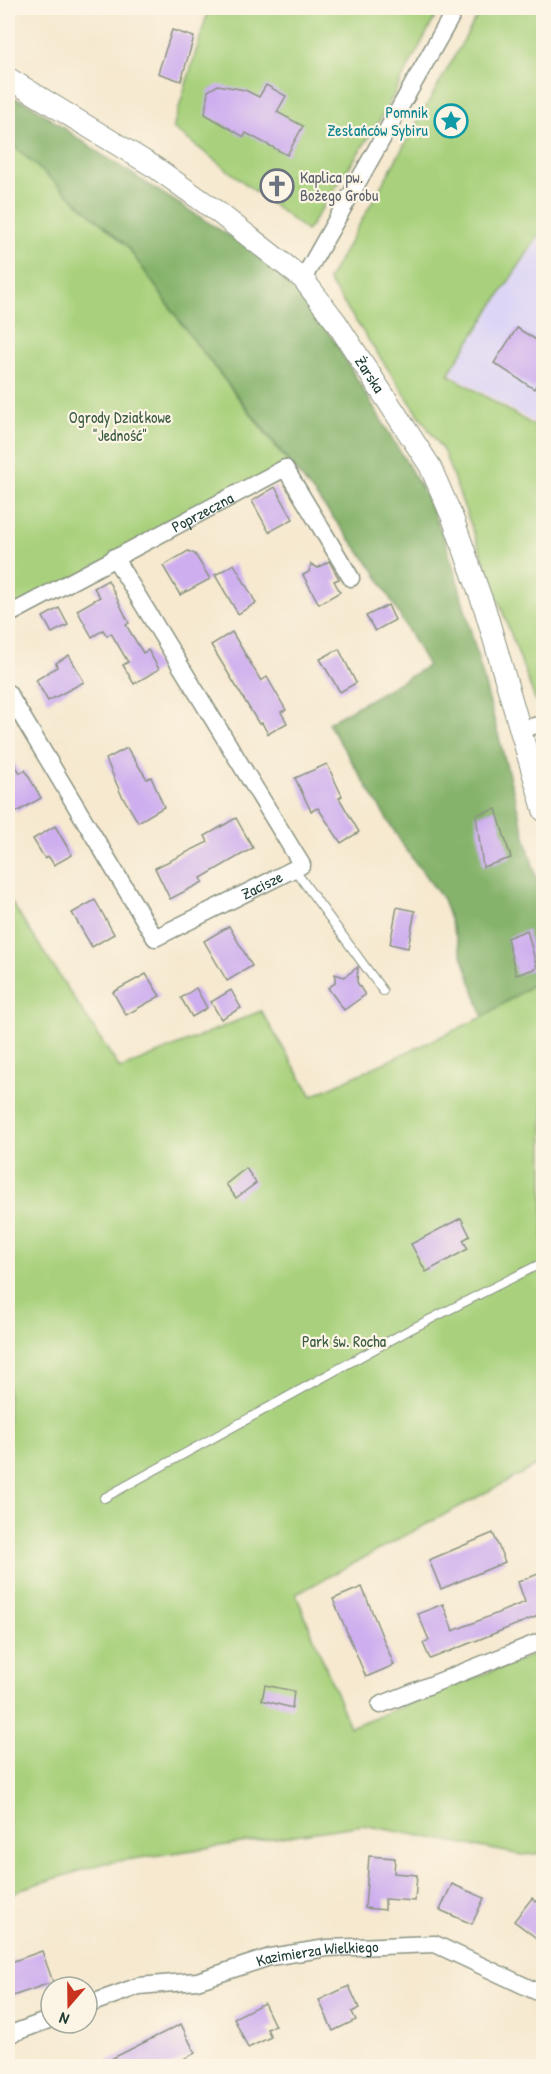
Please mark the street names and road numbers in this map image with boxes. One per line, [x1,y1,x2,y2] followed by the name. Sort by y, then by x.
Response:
[350,352,390,397] street label: Żarska
[168,486,237,537] street label: Poprzeczna
[237,865,287,904] street label: Zacisze
[253,1935,379,1972] street label: Kazimierza Wielkiego

